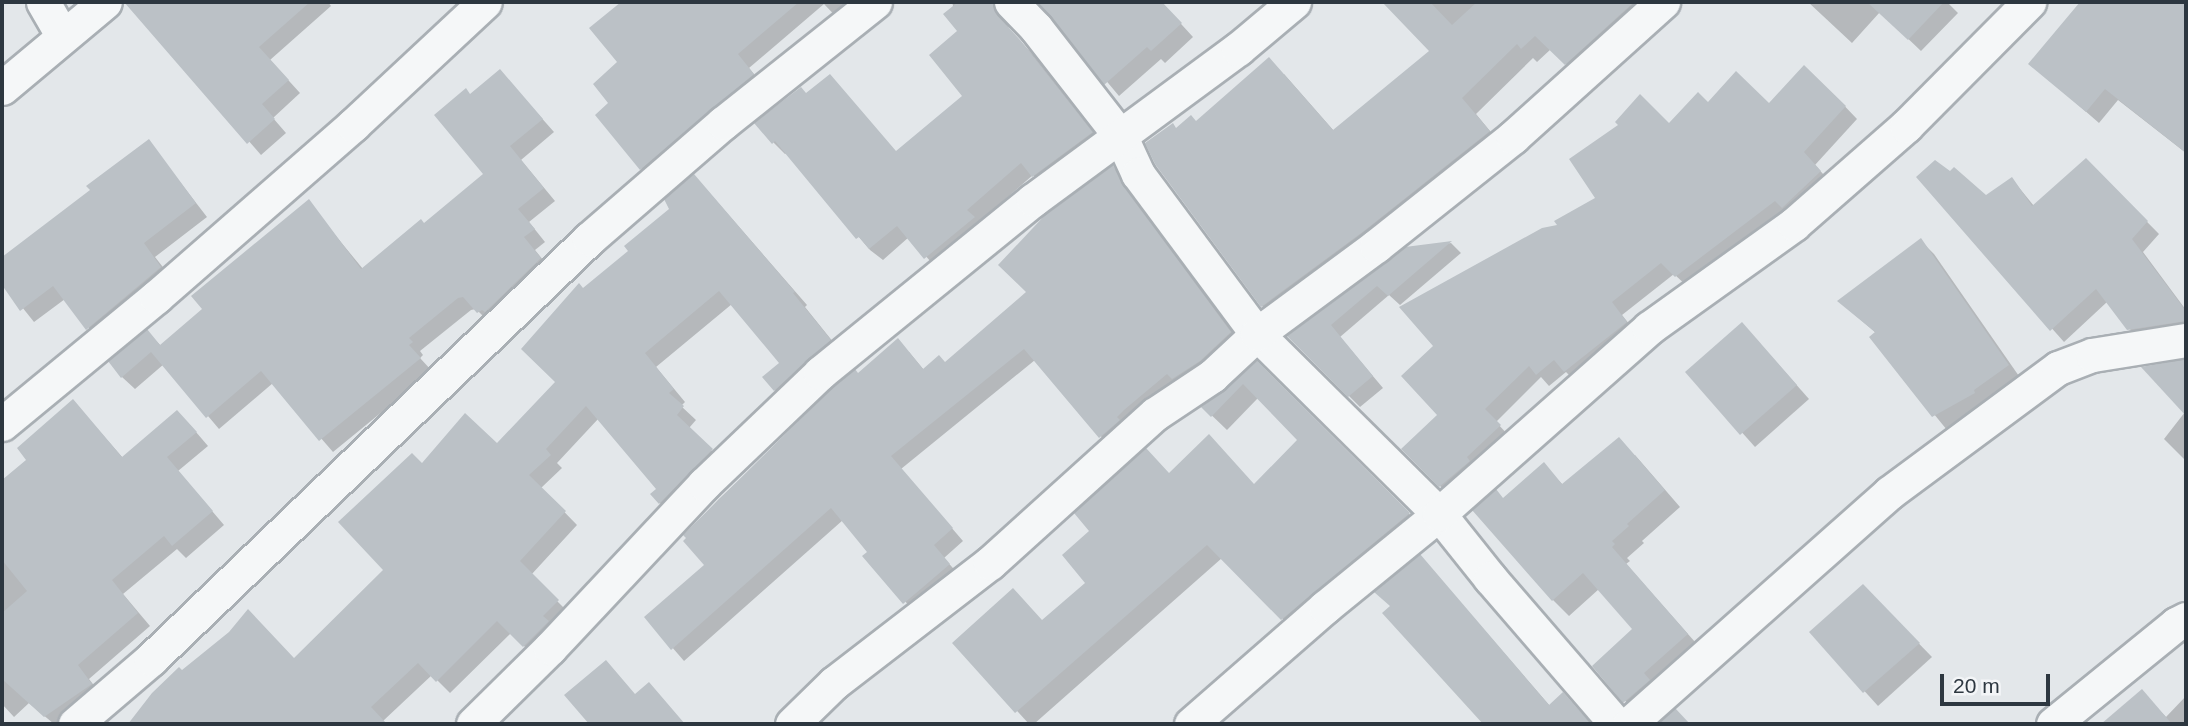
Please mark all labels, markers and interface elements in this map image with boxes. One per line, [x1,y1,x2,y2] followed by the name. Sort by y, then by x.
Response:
[1943,660,2053,704] scale bar
[1953,674,2000,697] text: 20 m

